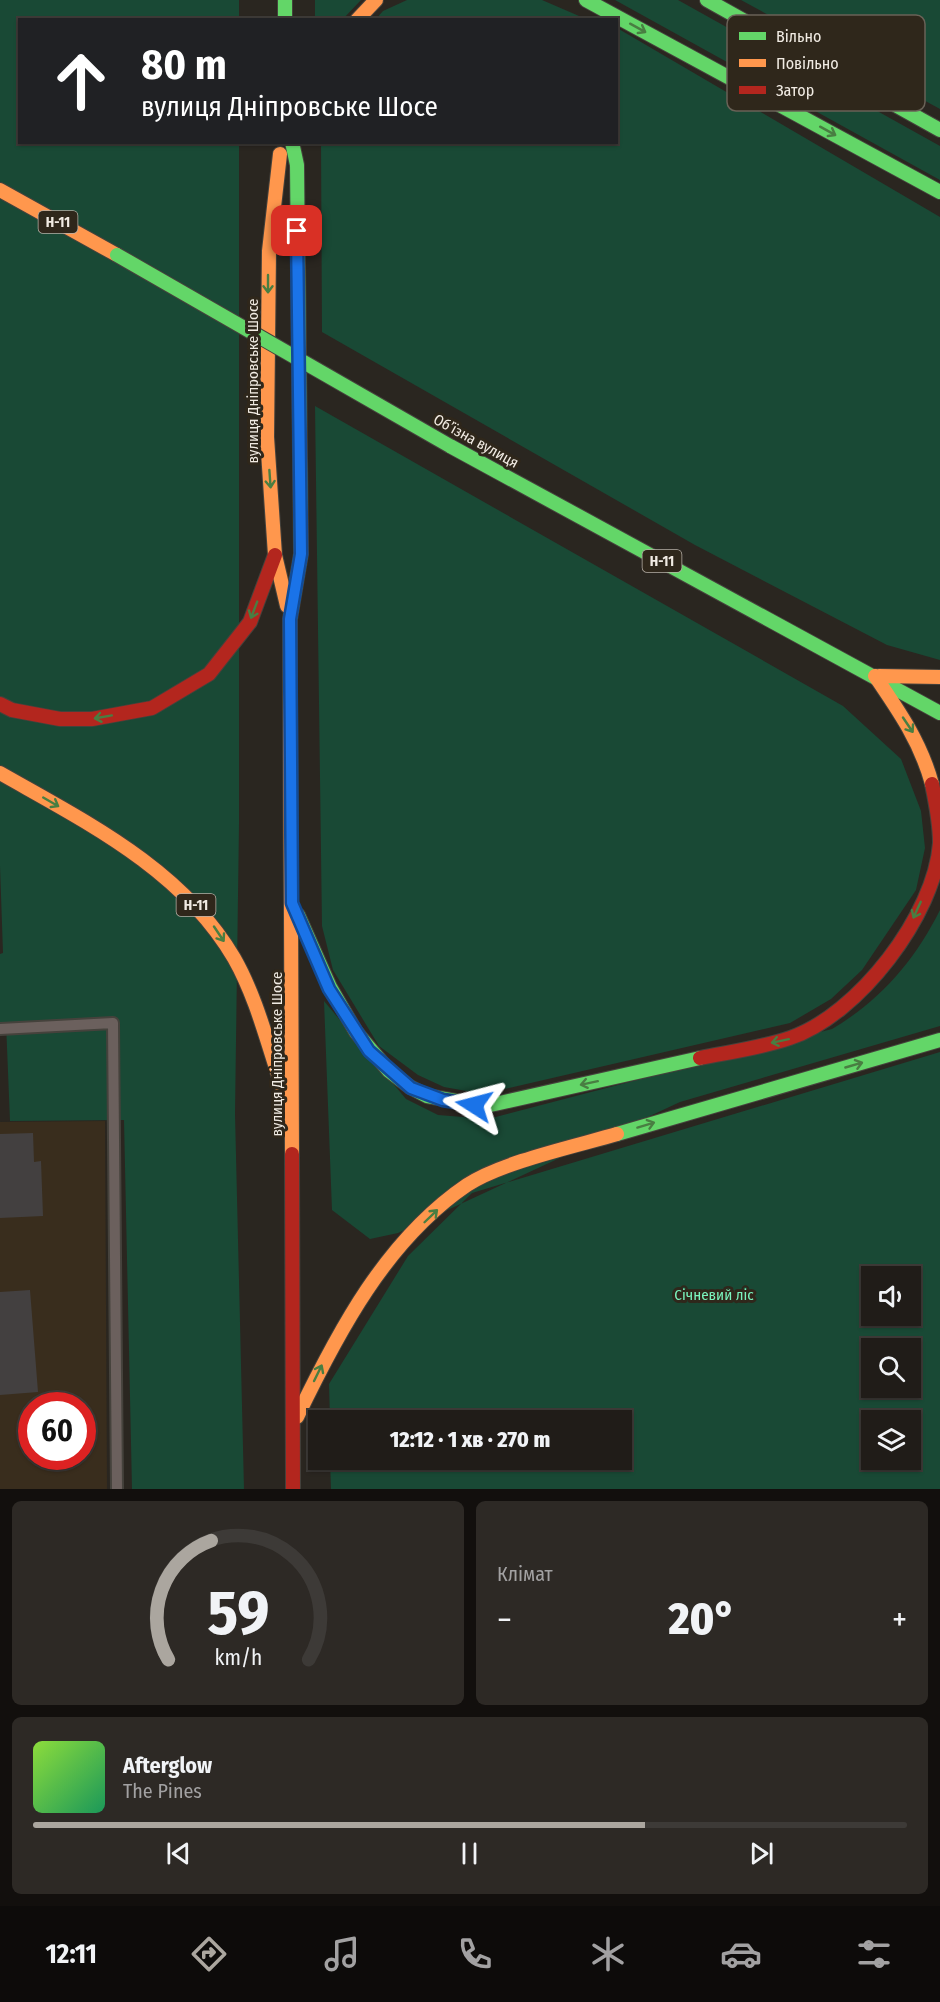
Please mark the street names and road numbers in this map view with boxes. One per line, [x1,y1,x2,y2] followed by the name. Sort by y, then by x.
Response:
[38,211,78,233] road number: Н-11
[244,299,262,463] street label: вулиця Дніпровське Шосе
[430,410,522,472] street label: Обʼїзна вулиця
[642,550,682,572] road number: Н-11
[176,894,216,916] road number: Н-11
[268,972,286,1136] street label: вулиця Дніпровське Шосе

